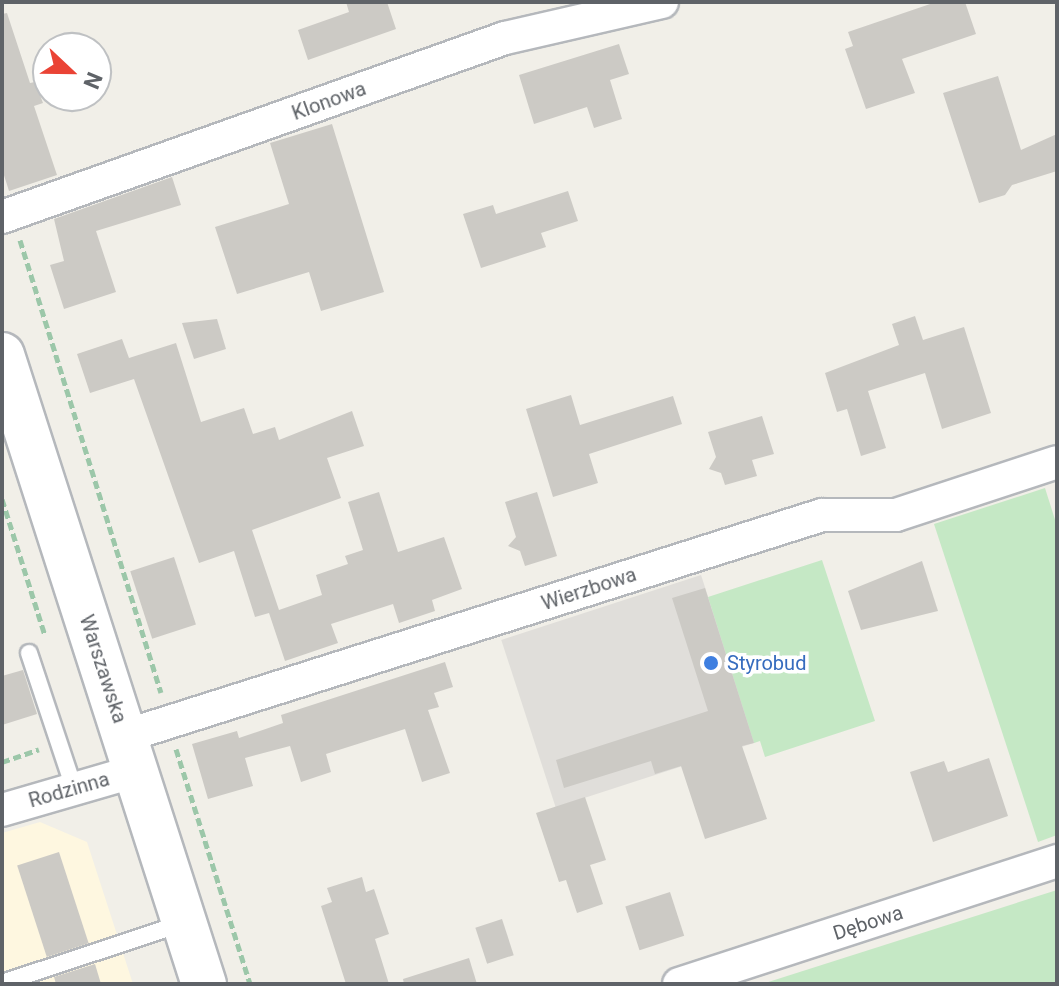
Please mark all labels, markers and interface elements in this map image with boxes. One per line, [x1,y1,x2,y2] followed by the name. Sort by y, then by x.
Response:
[32,32,112,112] north arrow
[78,69,107,92] text: N
[289,77,369,125] street label: Klonowa
[538,562,640,616] street label: Wierzbowa
[74,612,132,726] street label: Warszawska
[727,651,806,675] place label: Styrobud
[702,654,720,672] marker: Styrobud
[26,767,112,813] street label: Rodzinna
[830,900,906,946] street label: Dębowa

